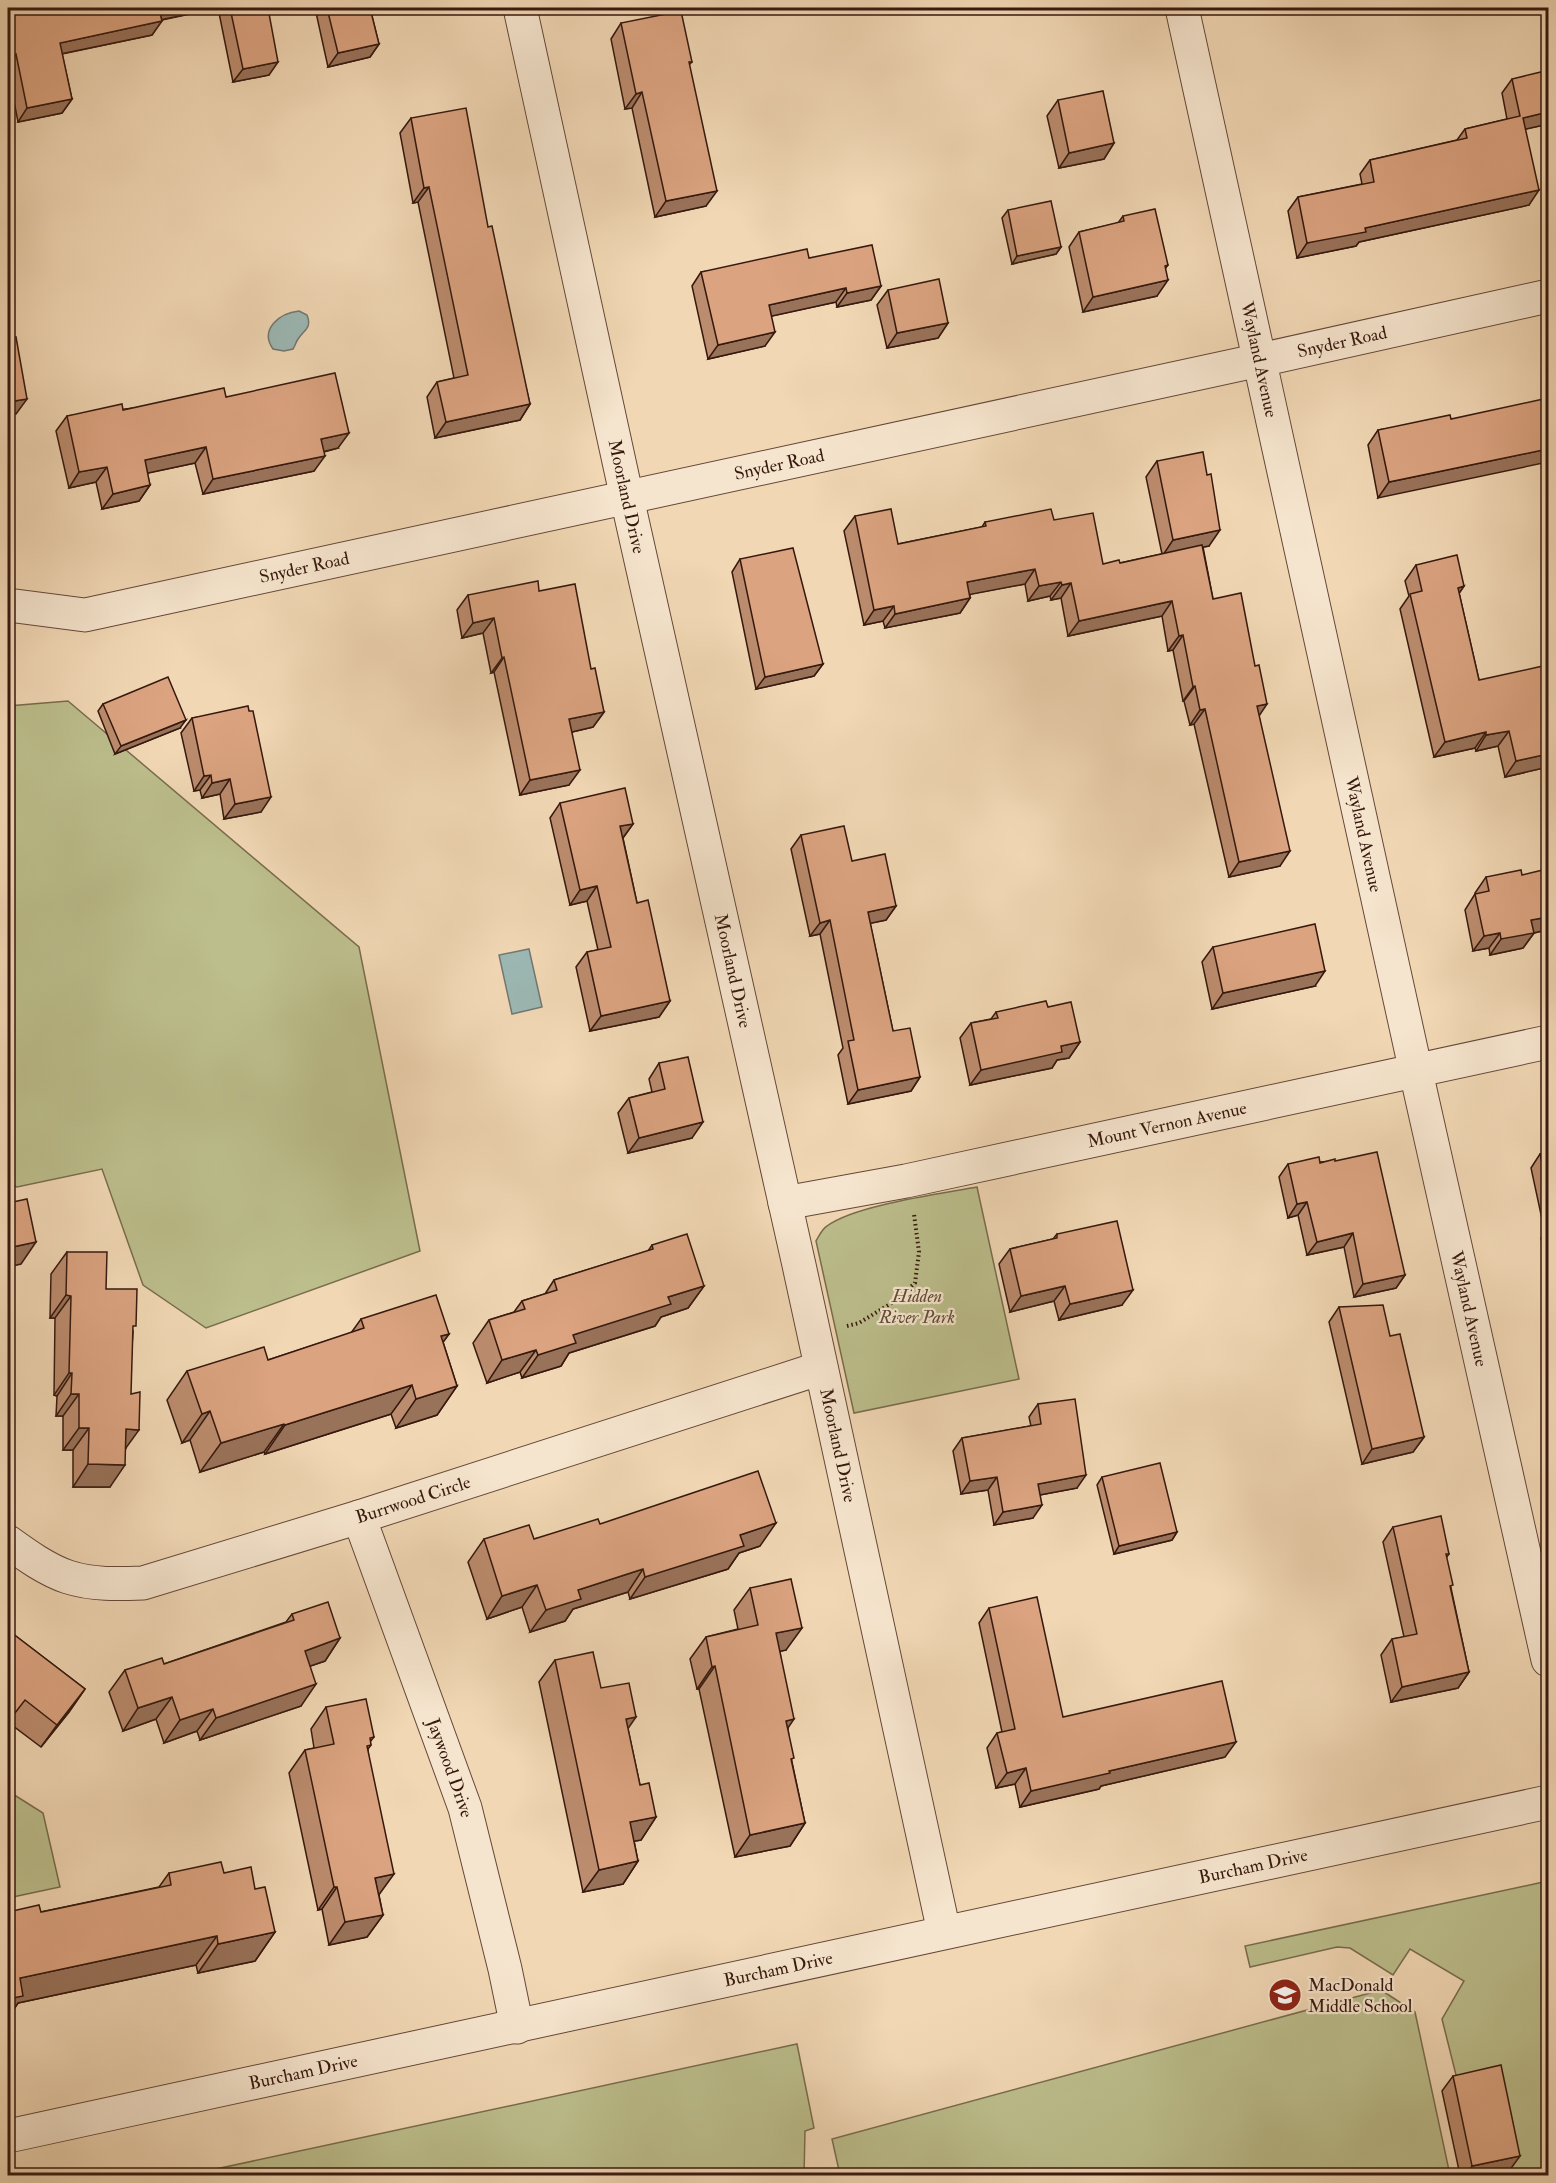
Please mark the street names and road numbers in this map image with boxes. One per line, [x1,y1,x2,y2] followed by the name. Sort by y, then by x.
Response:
[1235,299,1283,420] street label: Wayland Avenue
[1295,321,1389,363] street label: Snyder Road
[603,437,651,556] street label: Moorland Drive
[732,443,826,485] street label: Snyder Road
[257,546,351,588] street label: Snyder Road
[1340,773,1388,895] street label: Wayland Avenue
[709,911,757,1030] street label: Moorland Drive
[1085,1096,1249,1153] street label: Mount Vernon Avenue
[1445,1248,1493,1369] street label: Wayland Avenue
[815,1386,862,1505] street label: Moorland Drive
[353,1470,474,1529] street label: Burrwood Circle
[421,1714,479,1820] street label: Jaywood Drive
[1196,1843,1310,1889] street label: Burcham Drive
[721,1946,835,1992] street label: Burcham Drive
[247,2049,360,2095] street label: Burcham Drive

